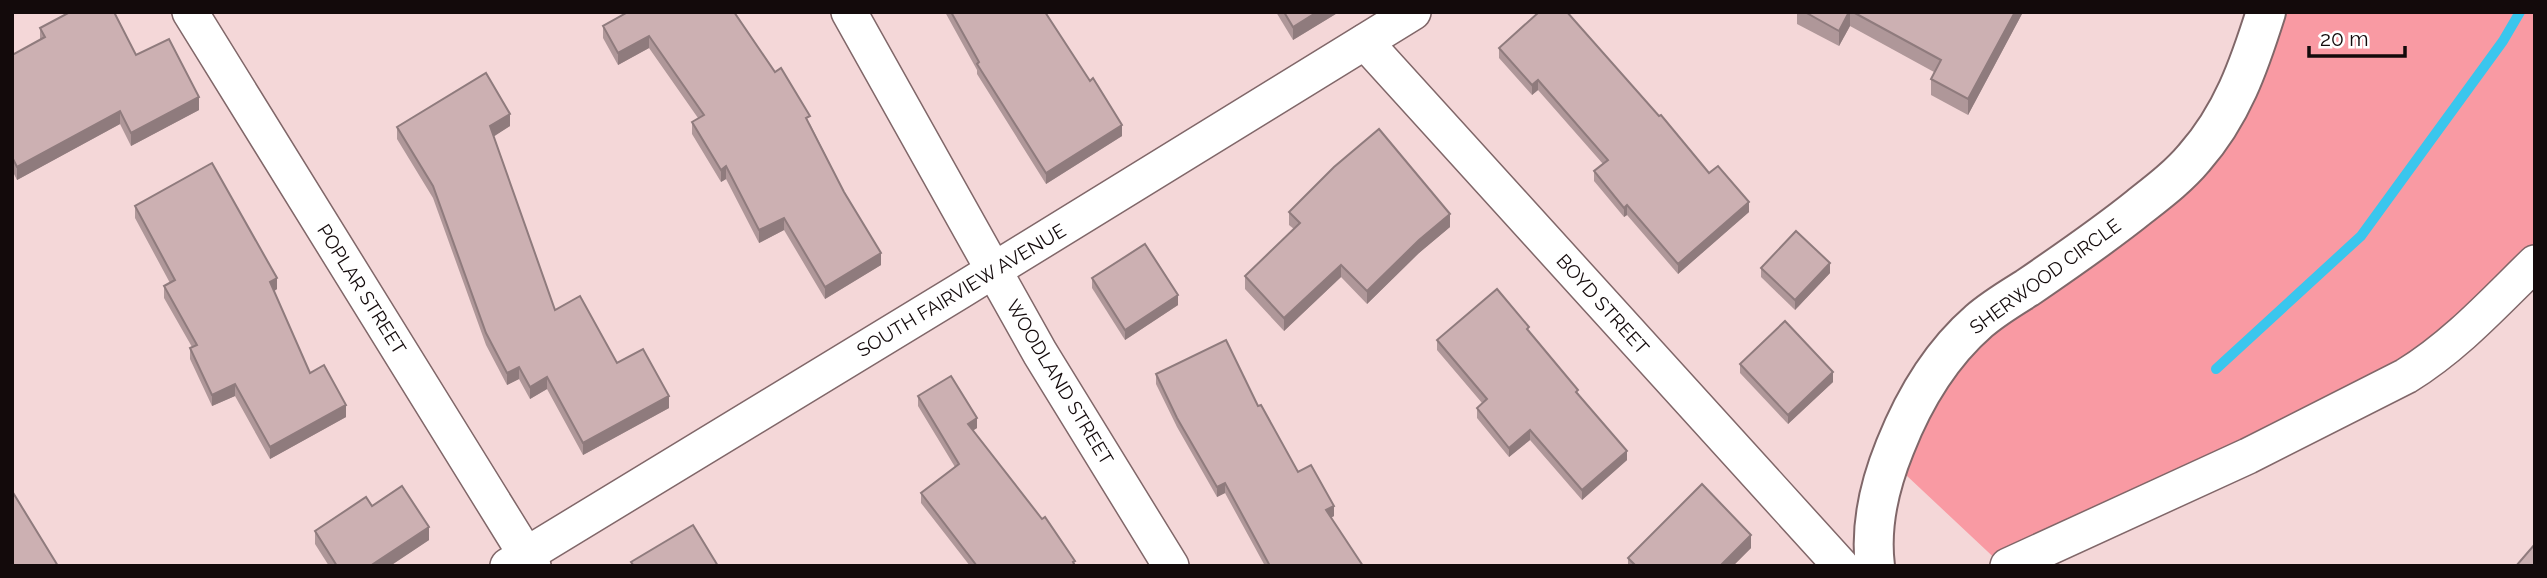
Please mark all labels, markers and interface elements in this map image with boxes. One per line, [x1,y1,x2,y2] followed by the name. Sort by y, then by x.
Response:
[2309,14,2405,58] scale bar
[2320,26,2368,51] text: 20 m
[1965,214,2125,338] street label: SHERWOOD CIRCLE
[853,219,1069,361] street label: SOUTH FAIRVIEW AVENUE
[313,220,411,358] street label: POPLAR STREET
[1552,249,1654,359] street label: BOYD STREET
[1002,295,1118,469] street label: WOODLAND STREET

